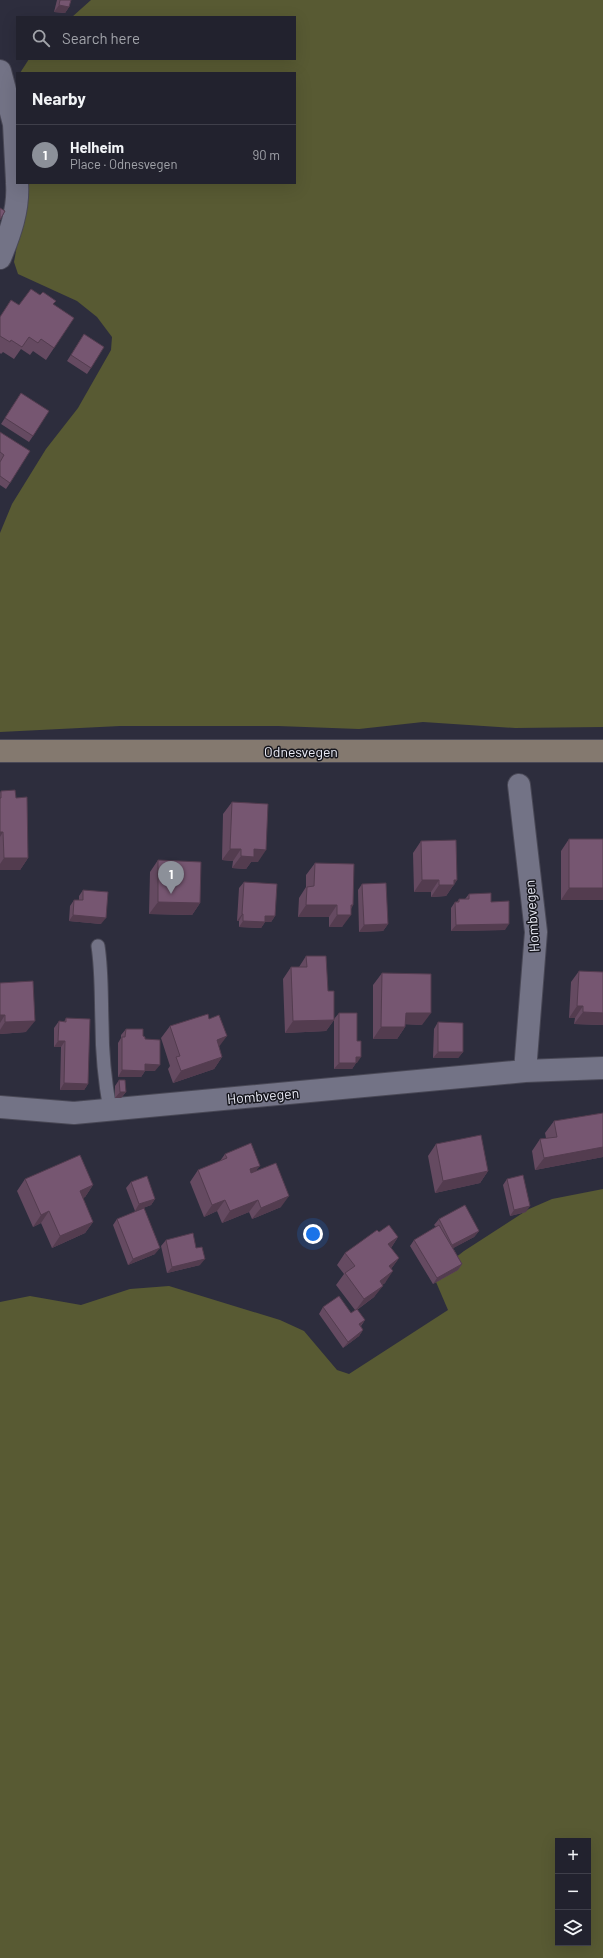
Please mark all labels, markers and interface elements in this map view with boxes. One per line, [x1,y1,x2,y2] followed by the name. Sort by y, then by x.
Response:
[16,16,296,60] search box
[30,27,52,49] icon: search
[62,29,140,47] text: Search here
[32,88,86,108] text: Nearby
[70,138,124,156] text: Helheim
[43,147,47,163] text: 1
[253,147,280,163] text: 90 m
[70,156,177,172] text: Place · Odnesvegen
[264,743,338,760] street label: Odnesvegen
[158,861,184,894] pin: 1
[521,879,543,953] street label: Hombvegen
[226,1084,300,1107] street label: Hombvegen
[303,1224,323,1244] your location
[555,1838,591,1946] map controls
[555,1838,591,1874] button: +
[555,1874,591,1910] button: −
[555,1910,591,1946] button: layers

